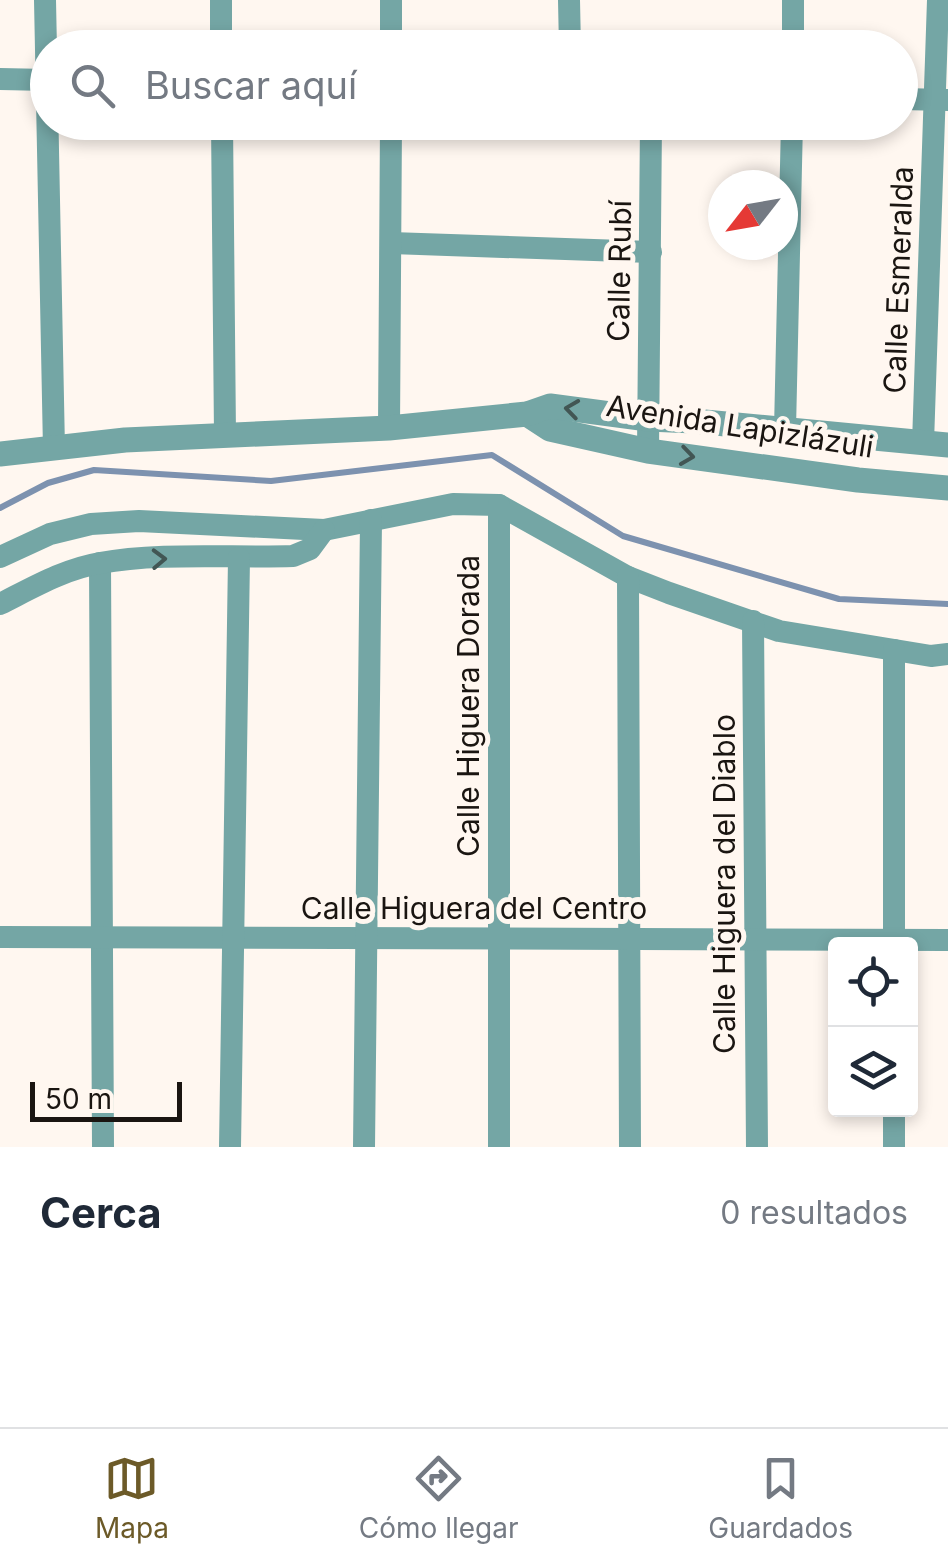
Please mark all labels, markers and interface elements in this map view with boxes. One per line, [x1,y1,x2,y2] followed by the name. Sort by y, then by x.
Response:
[30,30,918,140] search box
[65,58,120,113] icon: search
[145,62,357,108] text: Buscar aquí
[876,166,920,394] street label: Calle Esmeralda
[708,170,798,260] north arrow
[600,199,638,342] street label: Calle Rubí
[604,387,876,465] street label: Avenida Lapizlázuli
[564,399,581,420] one-way arrow
[679,445,695,466] one-way arrow
[151,549,167,570] one-way arrow
[450,555,486,857] street label: Calle Higuera Dorada
[706,714,742,1054] street label: Calle Higuera del Diablo
[301,890,647,926] street label: Calle Higuera del Centro
[828,937,918,1117] map controls
[828,937,918,1027] button: locate
[828,1027,918,1117] button: layers
[30,1077,182,1122] scale bar
[45,1082,112,1116] text: 50 m
[40,1187,162,1238] text: Cerca
[720,1193,908,1232] text: 0 resultados
[95,1451,169,1545] tab: Mapa
[359,1451,519,1545] tab: Cómo llegar
[708,1451,853,1545] tab: Guardados

